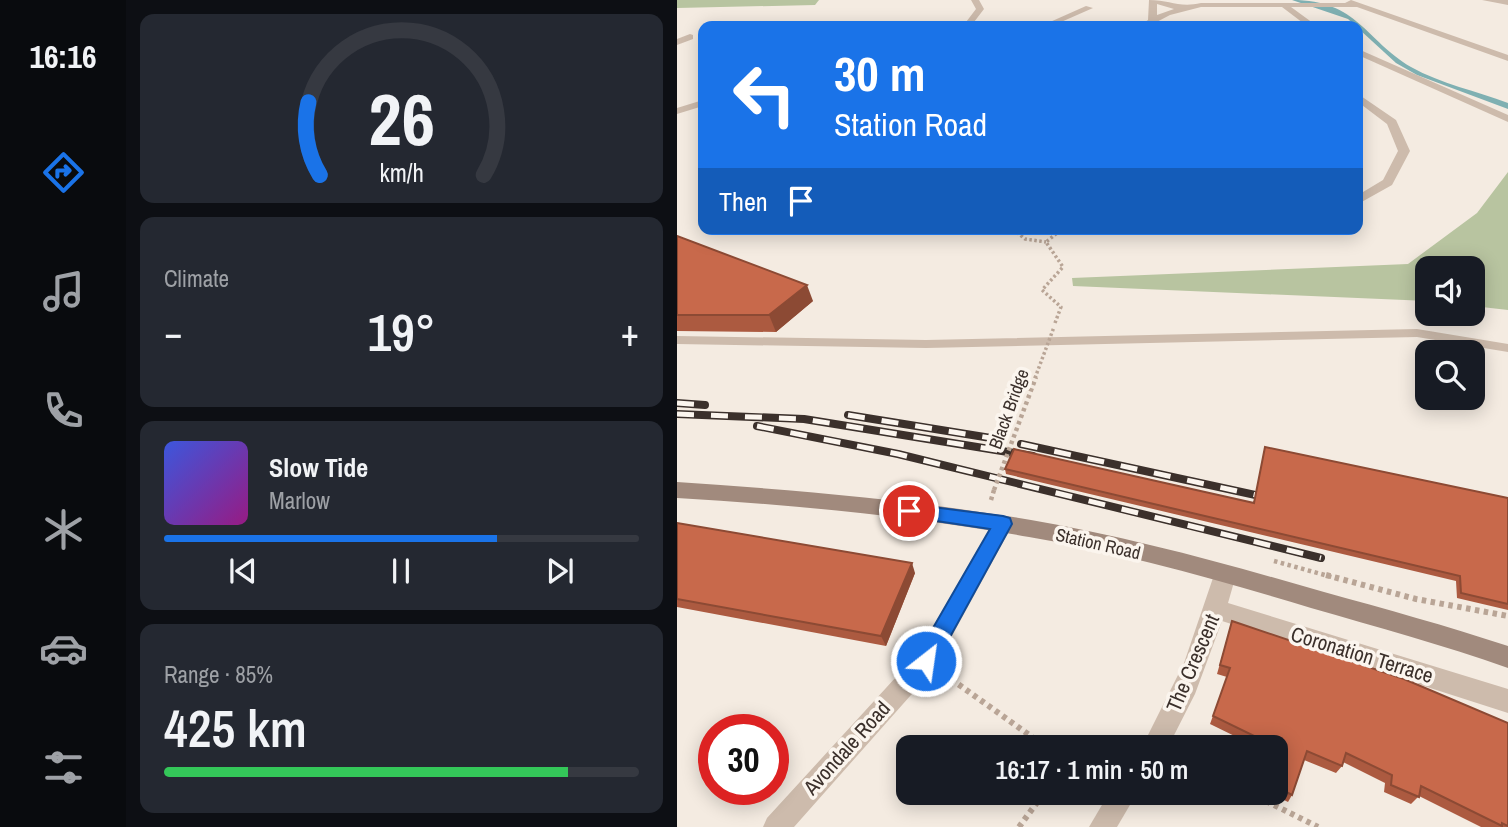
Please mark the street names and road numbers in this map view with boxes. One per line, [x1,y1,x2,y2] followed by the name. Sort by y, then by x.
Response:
[982,365,1035,452] street label: Black Bridge
[1053,522,1143,565] street label: Station Road
[1159,609,1226,716] street label: The Crescent
[1288,619,1437,690] street label: Coronation Terrace
[796,694,897,802] street label: Avondale Road

